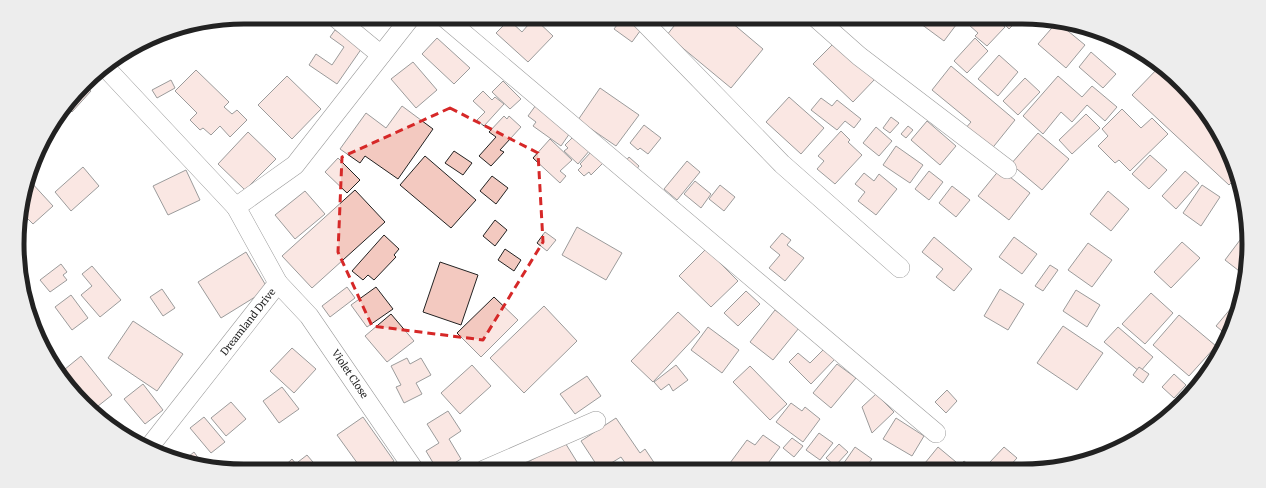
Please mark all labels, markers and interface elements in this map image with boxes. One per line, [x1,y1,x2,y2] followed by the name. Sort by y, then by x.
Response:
[218,286,278,358] street label: Dreamland Drive
[328,346,371,401] street label: Violet Close

